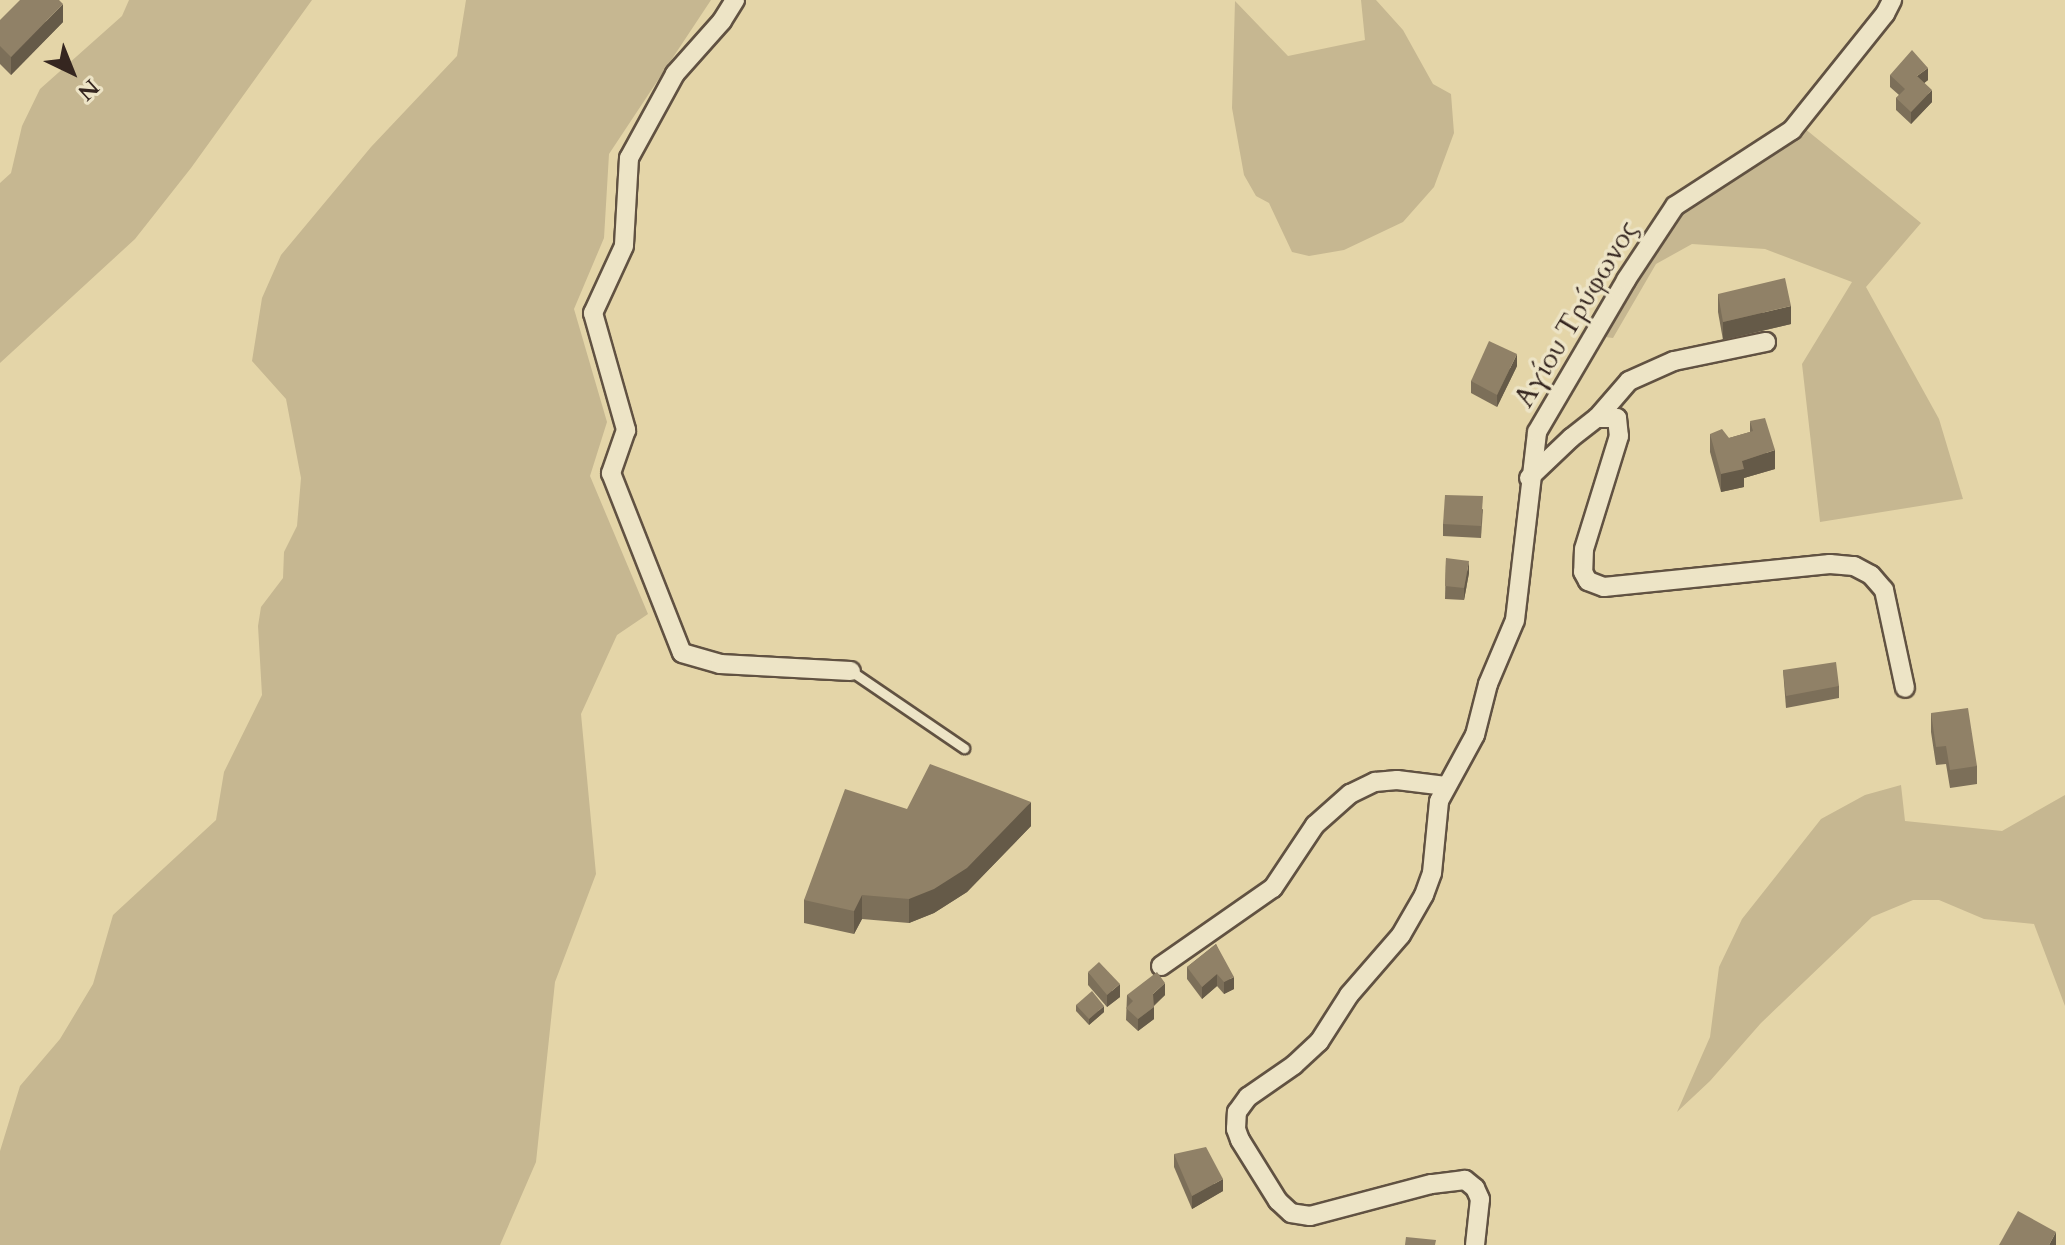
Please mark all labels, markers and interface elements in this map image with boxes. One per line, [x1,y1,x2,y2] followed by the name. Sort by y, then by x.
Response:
[32,32,112,112] north arrow
[71,72,106,107] text: N
[1507,215,1645,413] street label: Αγίου Τρύφωνος

